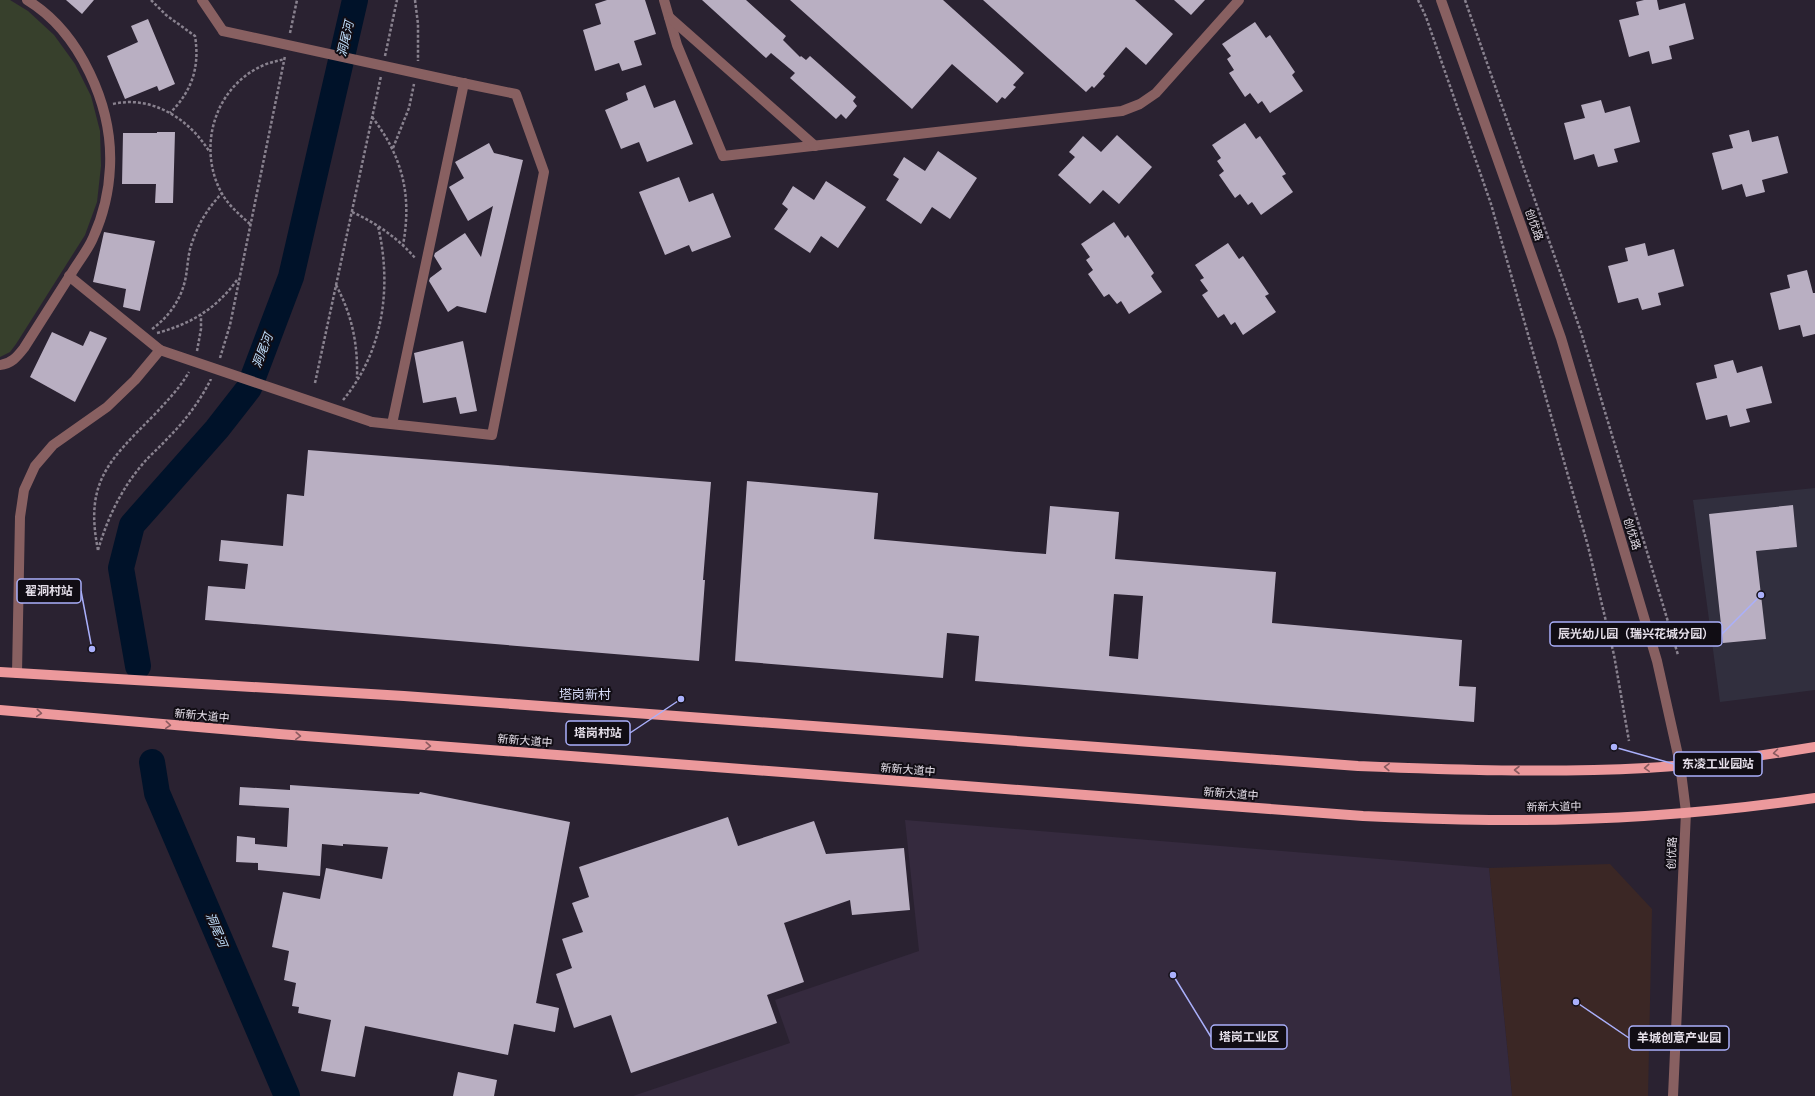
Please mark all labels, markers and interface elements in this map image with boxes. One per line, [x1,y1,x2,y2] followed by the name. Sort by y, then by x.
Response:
[335,18,358,58] water label: 洞尾河
[1522,207,1546,243] street label: 创优路
[250,330,277,370] water label: 洞尾河
[1621,516,1643,552] street label: 创优路
[17,579,81,603] callout: 翟洞村站
[25,584,73,599] text: 翟洞村站
[1550,622,1722,646] callout: 辰光幼儿园（瑞兴花城分园）
[1558,627,1714,642] text: 辰光幼儿园（瑞兴花城分园）
[559,687,611,703] district label: 塔岗新村
[174,707,230,725] street label: 新新大道中
[36,709,42,718] one-way arrow
[165,720,171,729] one-way arrow
[566,721,630,745] callout: 塔岗村站
[574,726,622,741] text: 塔岗村站
[295,731,301,740] one-way arrow
[497,733,553,749] street label: 新新大道中
[425,741,431,750] one-way arrow
[1773,748,1779,757] one-way arrow
[1674,752,1762,776] callout: 东凌工业园站
[1682,757,1754,772] text: 东凌工业园站
[880,762,936,778] street label: 新新大道中
[1384,763,1390,771] one-way arrow
[1644,763,1650,772] one-way arrow
[1514,766,1520,774] one-way arrow
[1203,786,1259,802] street label: 新新大道中
[1526,800,1582,814] street label: 新新大道中
[1665,836,1679,870] street label: 创优路
[202,910,231,951] water label: 洞尾河
[1211,1025,1287,1049] callout: 塔岗工业区
[1629,1026,1729,1050] callout: 羊城创意产业园
[1219,1030,1279,1045] text: 塔岗工业区
[1637,1031,1721,1046] text: 羊城创意产业园

